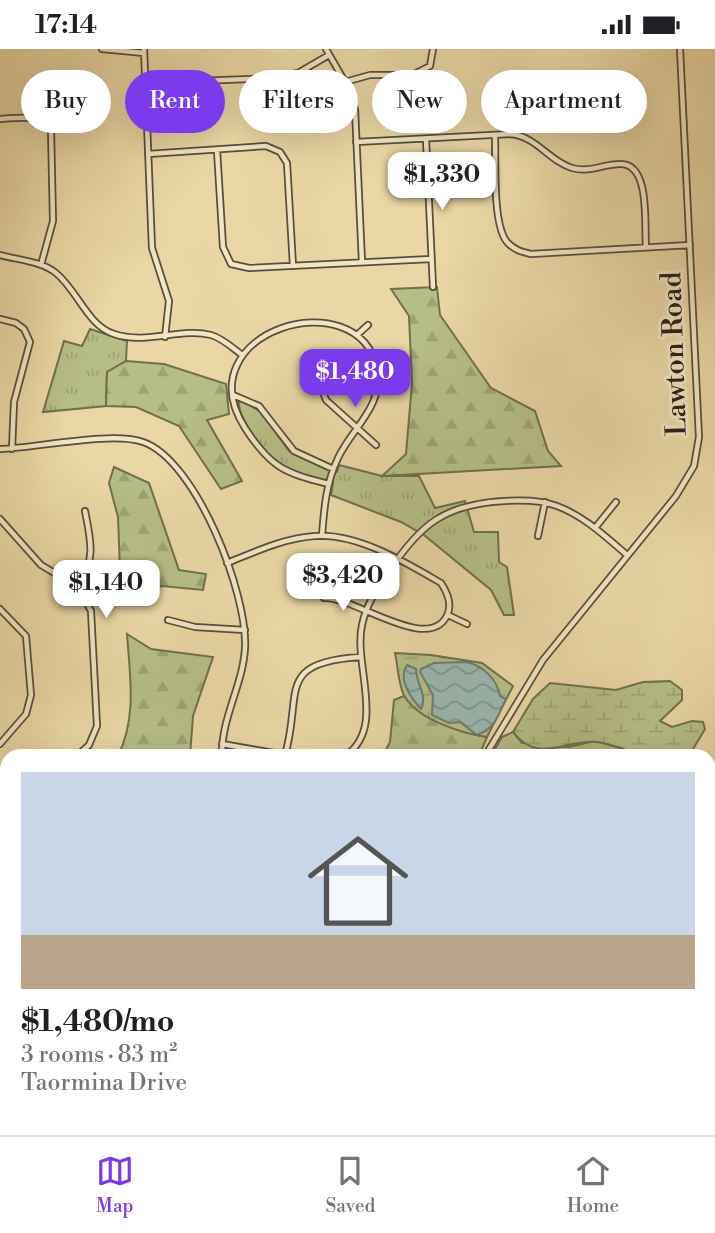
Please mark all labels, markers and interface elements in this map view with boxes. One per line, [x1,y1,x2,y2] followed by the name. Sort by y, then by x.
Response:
[35,9,97,41] text: 17:14
[21,70,111,133] chip: Buy
[125,70,225,133] chip: Rent
[239,70,358,133] chip: Filters
[372,70,467,133] chip: New
[481,70,647,133] chip: Apartment
[385,153,499,212] pin: $1,330
[404,161,480,189] text: $1,330
[654,271,695,437] street label: Lawton Road
[298,349,412,409] pin: $1,480
[316,358,394,386] text: $1,480
[286,553,400,613] pin: $3,420
[49,561,163,620] pin: $1,140
[302,562,384,590] text: $3,420
[69,569,143,597] text: $1,140
[295,818,421,944] icon: home
[21,1003,175,1041] text: $1,480/mo
[21,1041,177,1069] text: 3 rooms · 83 m²
[21,1069,187,1097] text: Taormina Drive
[96,1152,134,1218] tab: Map
[325,1152,375,1218] tab: Saved
[567,1152,619,1218] tab: Home

